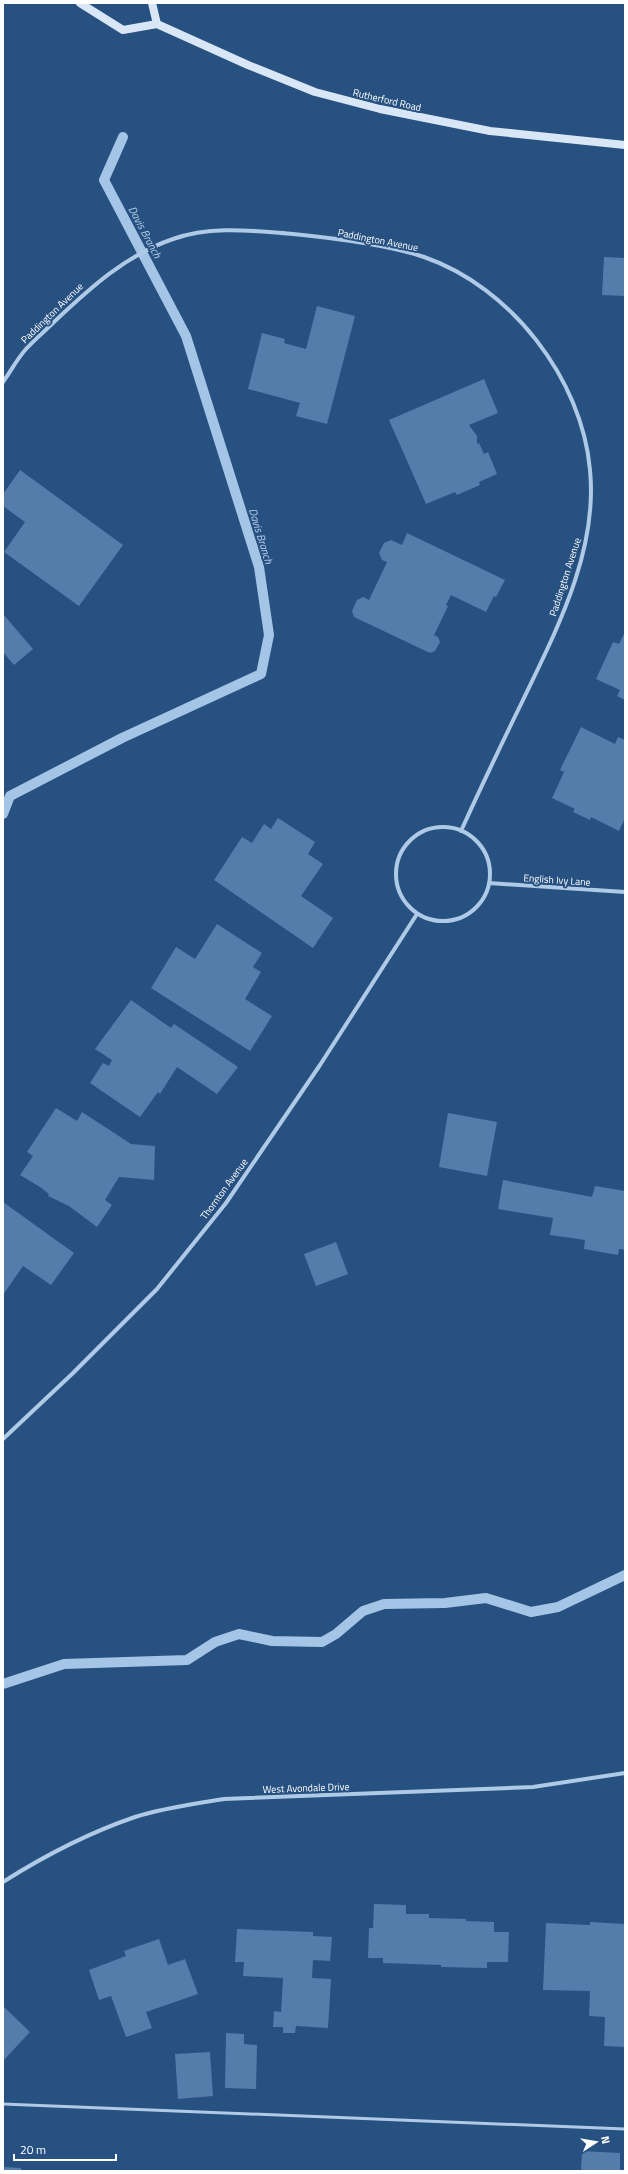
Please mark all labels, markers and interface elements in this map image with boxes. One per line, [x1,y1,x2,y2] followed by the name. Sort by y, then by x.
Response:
[351,85,423,115] street label: Rutherford Road
[125,203,166,261] water label: Davis Branch
[336,225,420,255] street label: Paddington Avenue
[17,279,87,347] street label: Paddington Avenue
[245,506,277,566] water label: Davis Branch
[545,536,585,618] street label: Paddington Avenue
[523,870,591,890] street label: English Ivy Lane
[197,1155,251,1223] street label: Thornton Avenue
[262,1779,350,1797] street label: West Avondale Drive
[576,2122,616,2162] north arrow
[597,2135,614,2145] text: N
[14,2136,116,2162] scale bar
[20,2140,46,2159] text: 20 m

